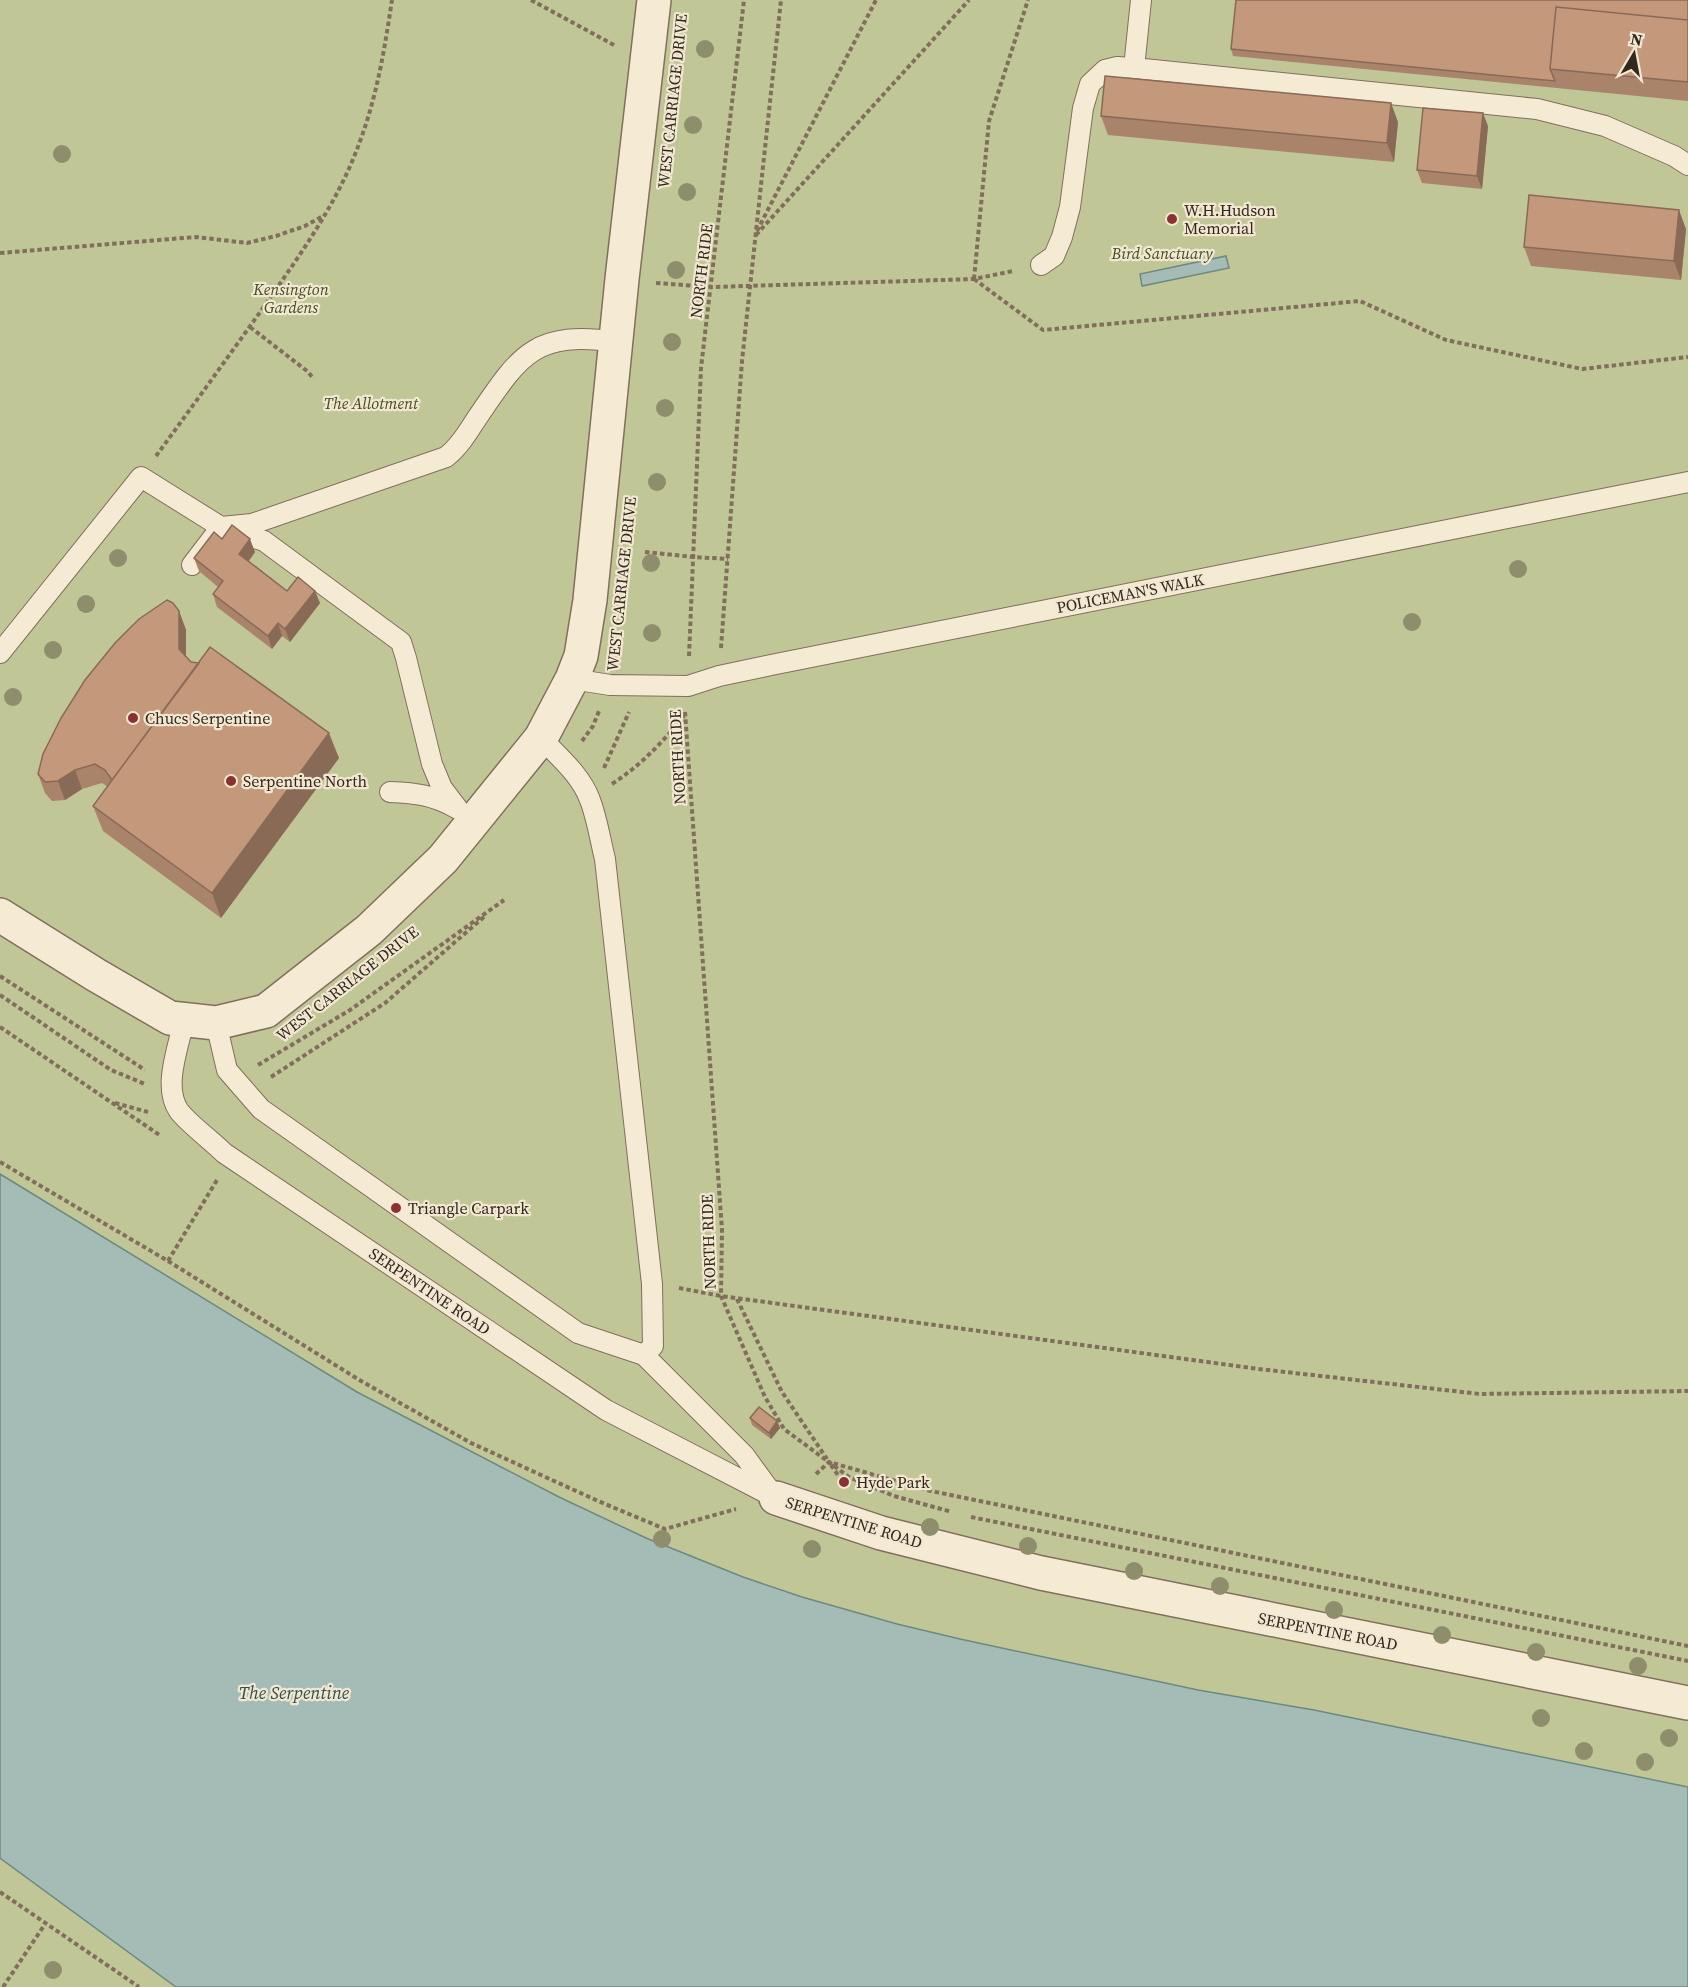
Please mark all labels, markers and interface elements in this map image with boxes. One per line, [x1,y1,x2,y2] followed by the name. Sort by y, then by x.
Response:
[652,12,692,189] street label: WEST CARRIAGE DRIVE
[1604,24,1664,84] north arrow
[1629,27,1645,51] text: N
[1184,199,1276,239] place label: W.H.Hudson Memorial
[1165,212,1179,226] marker: W.H.Hudson Memorial
[684,222,718,320] street label: NORTH RIDE
[1110,242,1213,264] park label: Bird Sanctuary
[252,278,329,318] park label: Kensington Gardens
[324,392,419,414] park label: The Allotment
[601,495,641,672] street label: WEST CARRIAGE DRIVE
[1054,568,1206,618] street label: POLICEMAN'S WALK
[145,707,270,729] place label: Chucs Serpentine
[664,709,690,805] street label: NORTH RIDE
[126,711,140,725] marker: Chucs Serpentine
[243,770,367,792] place label: Serpentine North
[224,774,238,788] marker: Serpentine North
[271,920,423,1046] street label: WEST CARRIAGE DRIVE
[695,1194,721,1290] street label: NORTH RIDE
[408,1197,529,1219] place label: Triangle Carpark
[389,1201,403,1215] marker: Triangle Carpark
[365,1242,495,1340] street label: SERPENTINE ROAD
[856,1471,930,1493] place label: Hyde Park
[837,1475,851,1489] marker: Hyde Park
[783,1491,925,1553] street label: SERPENTINE ROAD
[1256,1607,1400,1655] street label: SERPENTINE ROAD
[239,1680,350,1705] water label: The Serpentine

